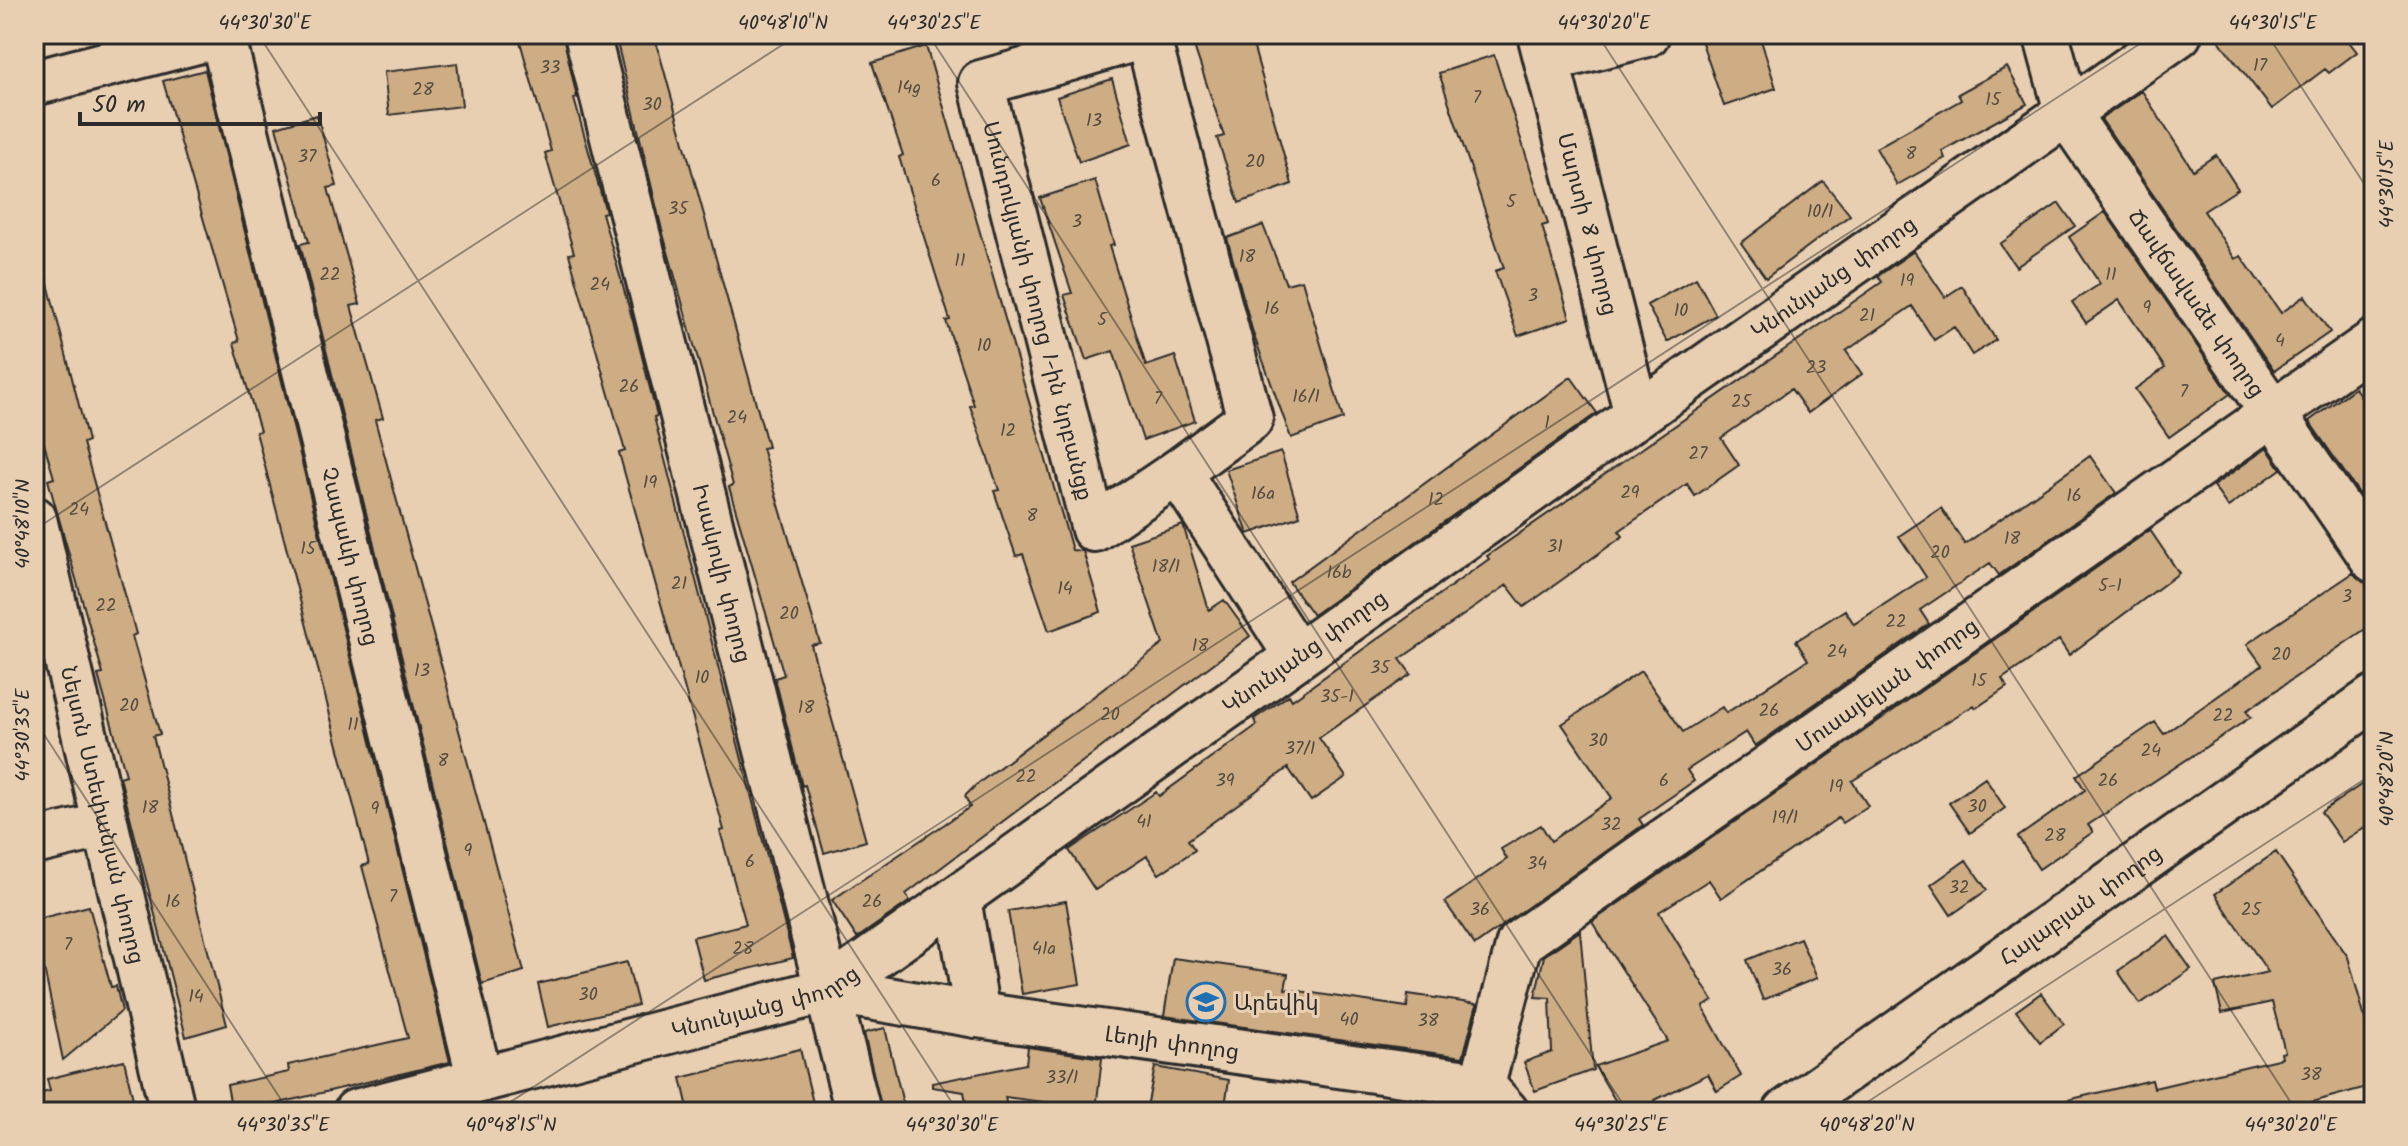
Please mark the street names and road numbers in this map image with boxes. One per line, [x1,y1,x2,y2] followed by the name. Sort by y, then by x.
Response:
[971,118,1101,505] street label: Սունդուկյանի փողոց 1-ին նրբանցք
[1546,129,1626,320] street label: Մարտի 8 փողոց
[2118,203,2273,406] street label: Ճավճավաձե փողոց
[1745,208,1925,350] street label: Կնունյանց փողոց
[309,464,387,650] street label: Չապաևի փողոց
[681,481,759,667] street label: Իսակովի փողոց
[1216,582,1396,724] street label: Կնունյանց փողոց
[1789,610,1987,763] street label: Մուսայելյան փողոց
[49,663,153,968] street label: Նելսոն Ստեփանյան փողոց
[1993,837,2170,976] street label: Հալաբյան փողոց
[668,958,868,1050] street label: Կնունյանց փողոց
[1102,1018,1241,1071] street label: Լեոյի փողոց

